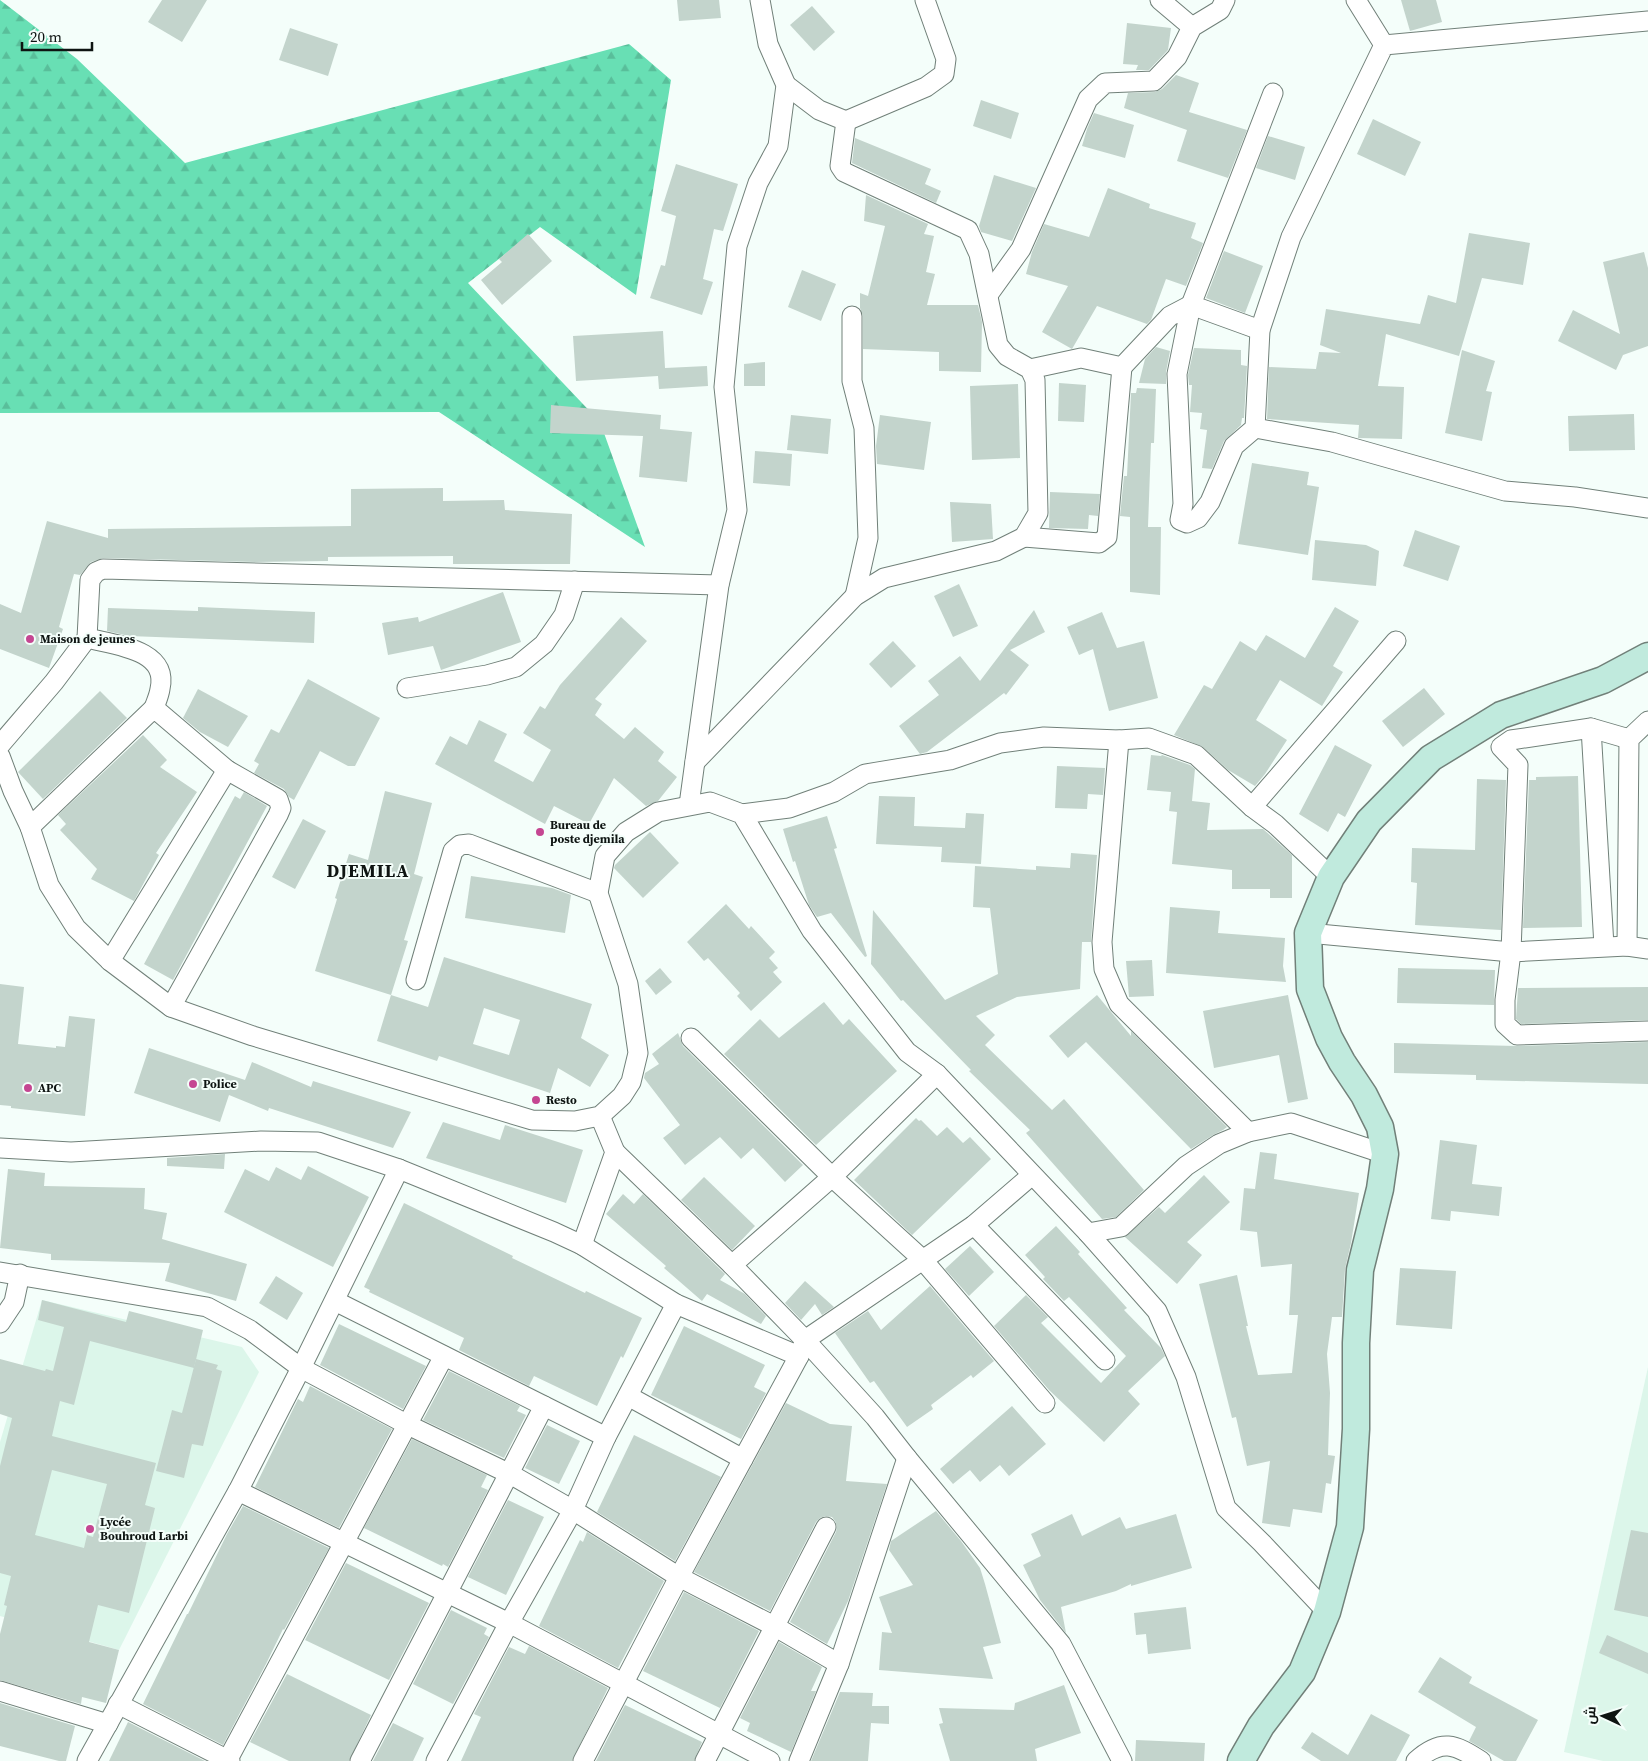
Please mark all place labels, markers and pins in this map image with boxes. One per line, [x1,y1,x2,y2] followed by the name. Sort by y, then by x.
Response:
[40,631,136,647] place label: Maison de jeunes
[24,633,36,645] marker: Maison de jeunes
[550,817,625,847] place label: Bureau de poste djemila
[534,826,546,838] marker: Bureau de poste djemila
[203,1076,237,1092] place label: Police
[187,1078,199,1090] marker: Police
[38,1080,61,1096] place label: APC
[22,1082,34,1094] marker: APC
[546,1092,577,1108] place label: Resto
[530,1094,542,1106] marker: Resto
[100,1514,188,1544] place label: Lycée Bouhroud Larbi
[84,1523,96,1535] marker: Lycée Bouhroud Larbi

